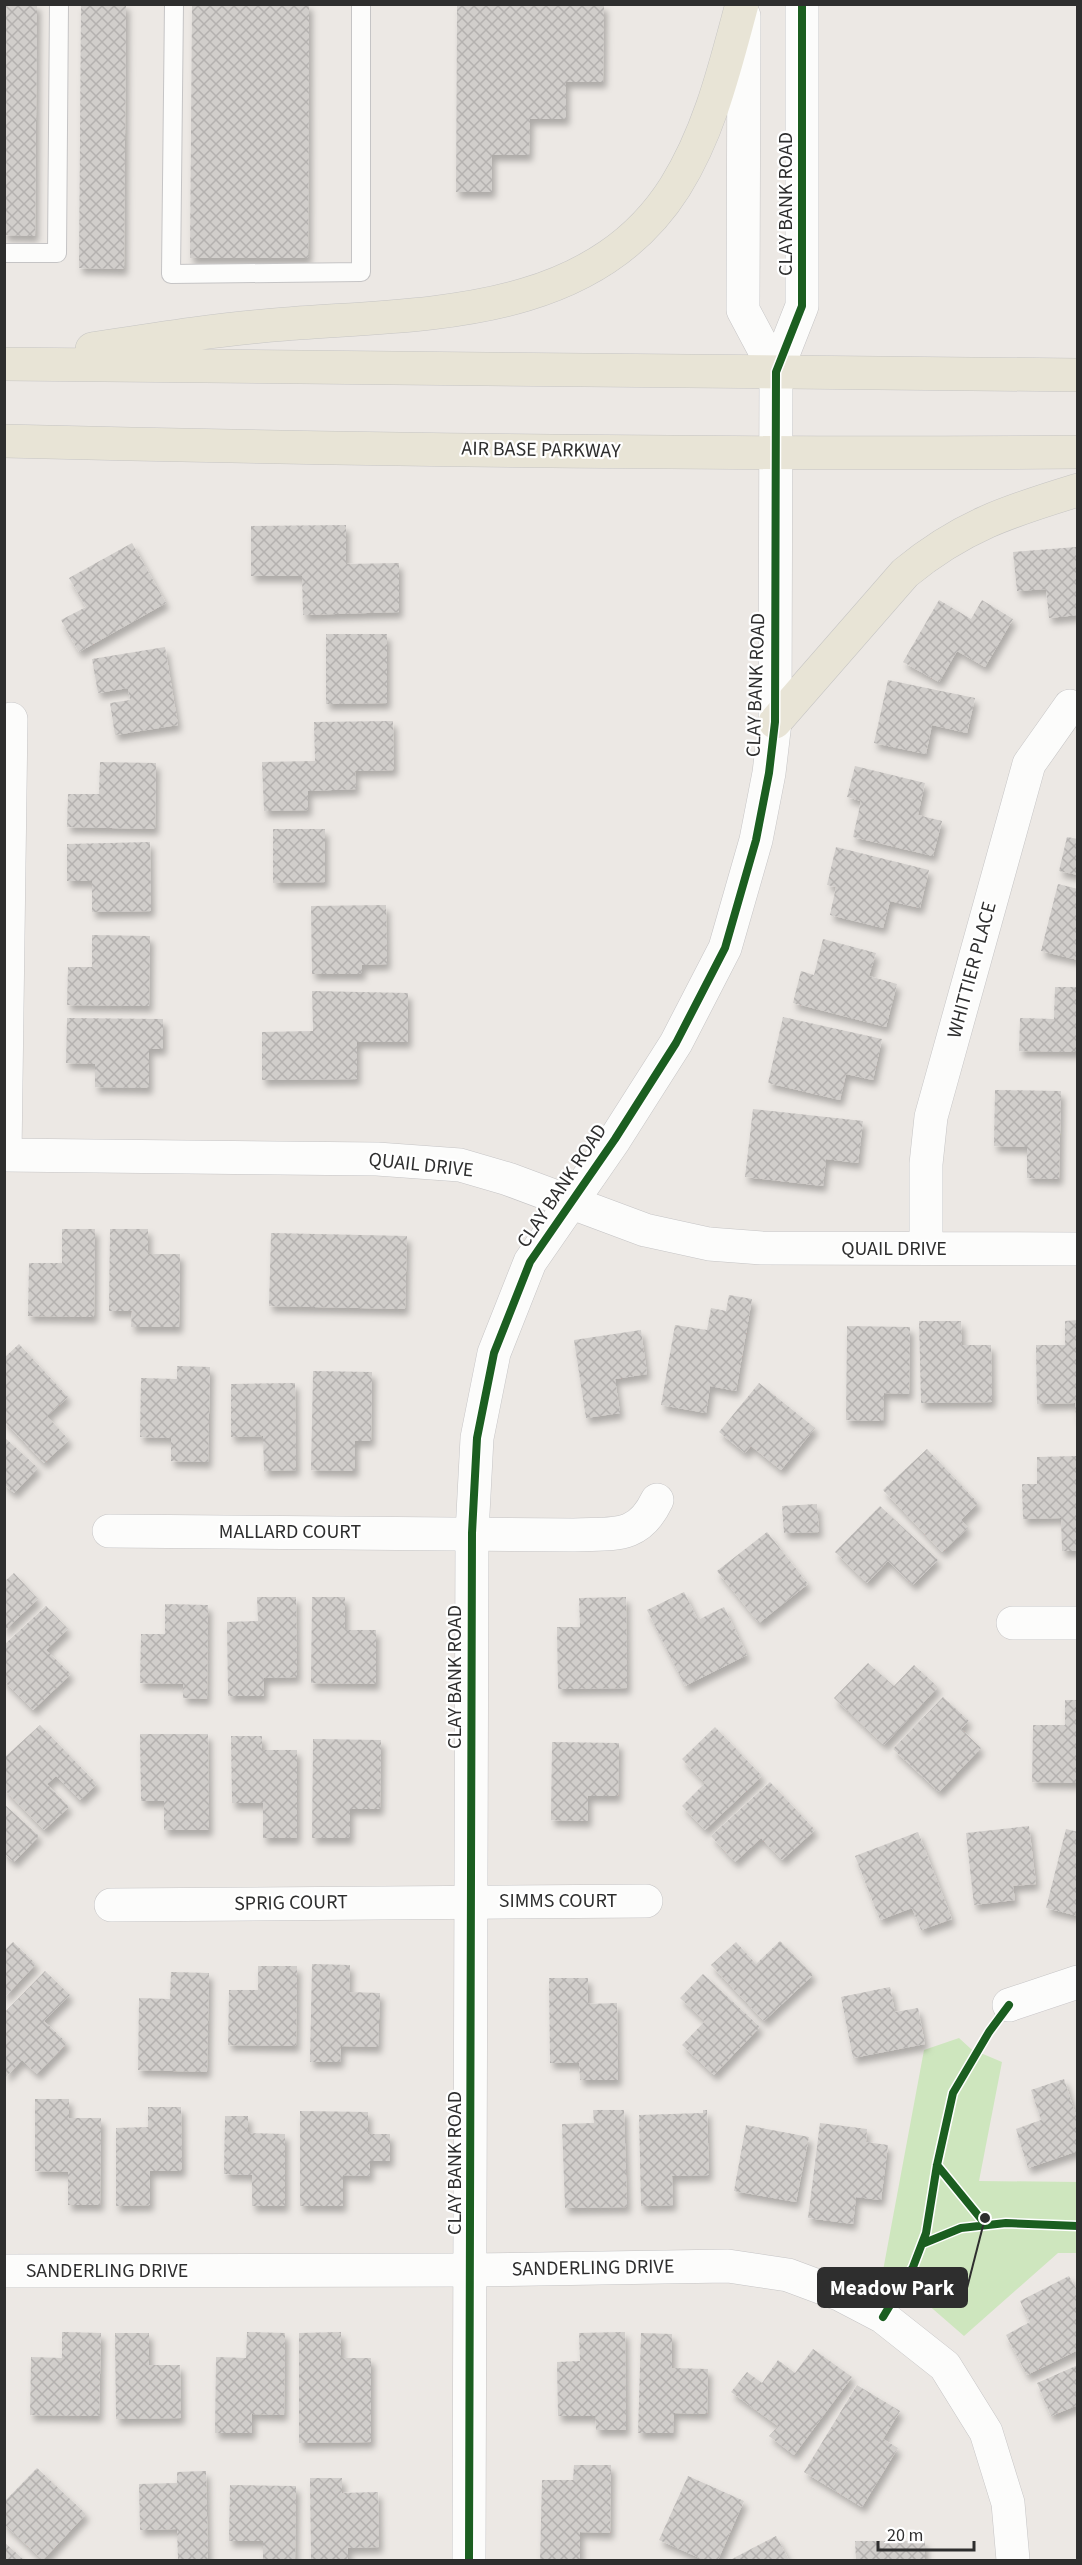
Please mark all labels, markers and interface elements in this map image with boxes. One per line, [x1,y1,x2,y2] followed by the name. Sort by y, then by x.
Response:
[772,132,800,276] street label: CLAY BANK ROAD
[461,435,621,465] street label: AIR BASE PARKWAY
[739,613,773,757] street label: CLAY BANK ROAD
[940,899,1004,1041] street label: WHITTIER PLACE
[510,1118,614,1254] street label: CLAY BANK ROAD
[367,1146,475,1184] street label: QUAIL DRIVE
[841,1235,947,1263] street label: QUAIL DRIVE
[219,1518,361,1546] street label: MALLARD COURT
[441,1605,469,1749] street label: CLAY BANK ROAD
[499,1887,618,1915] street label: SIMMS COURT
[234,1888,348,1918] street label: SPRIG COURT
[441,2091,469,2235] street label: CLAY BANK ROAD
[511,2253,675,2283] street label: SANDERLING DRIVE
[26,2257,188,2285] street label: SANDERLING DRIVE
[818,2268,967,2307] callout: Meadow Park
[830,2273,955,2303] text: Meadow Park
[878,2514,974,2552] scale bar
[887,2523,923,2548] text: 20 m

